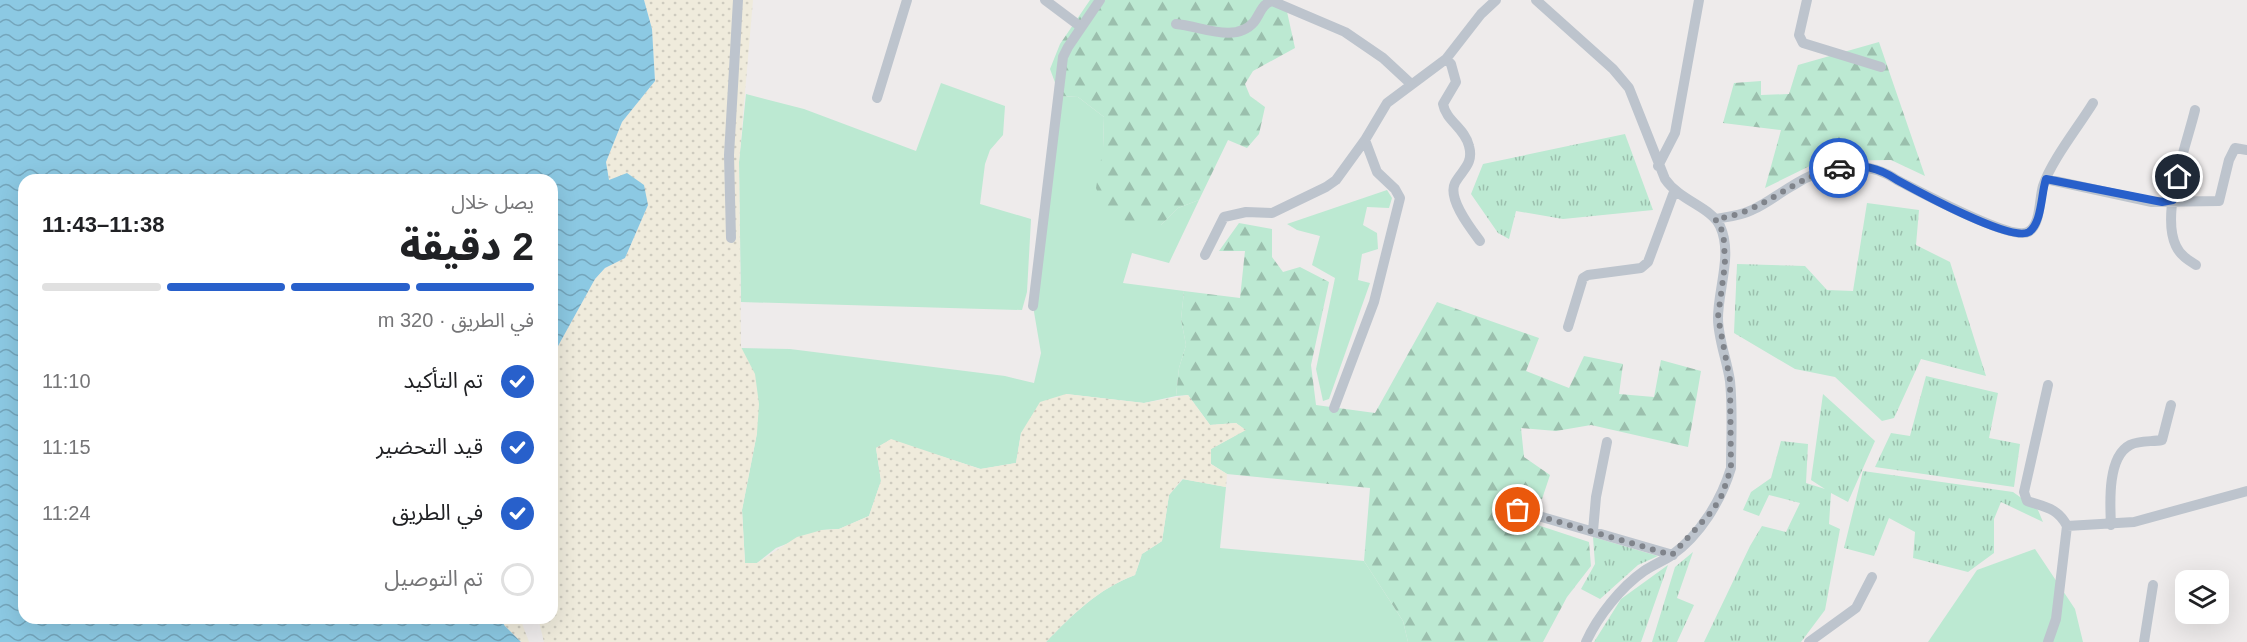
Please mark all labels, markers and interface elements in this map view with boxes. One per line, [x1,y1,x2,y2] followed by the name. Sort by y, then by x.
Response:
[1809,138,1869,198] courier
[2152,151,2203,202] pin
[1823,152,1856,185] icon: car
[2161,160,2194,193] icon: home
[451,191,534,213] text: يصل خلال
[42,212,164,237] text: 11:38–11:43
[400,225,534,268] text: 2 دقيقة
[378,309,534,331] text: في الطريق · 320 m
[501,365,534,398] icon: check
[403,368,483,393] text: تم التأكيد
[42,370,91,392] text: 11:10
[501,431,534,464] icon: check
[376,434,483,459] text: قيد التحضير
[42,436,91,458] text: 11:15
[1492,484,1543,535] pin
[1501,493,1534,526] icon: bag
[501,497,534,530] icon: check
[392,500,483,525] text: في الطريق
[42,502,91,524] text: 11:24
[384,566,483,591] text: تم التوصيل
[2175,570,2229,624] map controls
[2175,570,2229,624] button: layers

